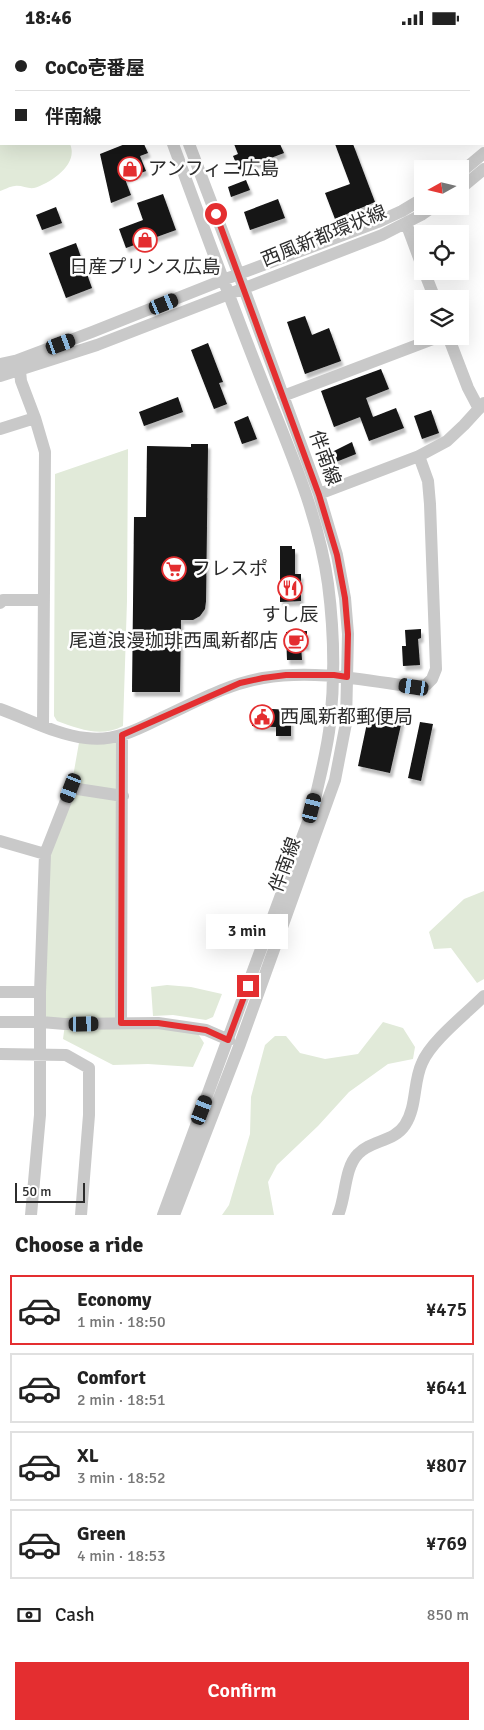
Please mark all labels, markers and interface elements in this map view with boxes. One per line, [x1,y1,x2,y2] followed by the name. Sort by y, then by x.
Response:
[25,6,72,30] text: 18:46
[45,56,145,80] text: CoCo壱番屋
[45,105,102,129] text: 伴南線
[117,156,143,182] shop icon: アンフィニ広島
[148,157,279,181] place label: アンフィニ広島
[414,160,469,215] north arrow
[414,160,469,345] map controls
[258,200,390,272] street label: 西風新都環状線
[205,203,227,225] route start
[414,225,469,280] button: locate
[132,227,158,253] shop icon: 日産プリンス広島
[69,255,221,279] place label: 日産プリンス広島
[414,290,469,345] button: layers
[147,291,180,317] car
[44,332,77,356] car
[304,427,346,489] street label: 伴南線
[161,556,187,582] supermarket icon: フレスポ
[192,557,268,581] place label: フレスポ
[277,575,303,601] restaurant icon: すし辰
[261,603,319,627] place label: すし辰
[283,628,309,654] cafe icon: 尾道浪漫珈琲西風新都店
[69,629,278,653] place label: 尾道浪漫珈琲西風新都店
[398,677,429,697] car
[249,704,275,730] public building icon: 西風新都郵便局
[280,705,413,729] place label: 西風新都郵便局
[58,771,83,805] car
[301,792,322,824] car
[264,834,306,896] street label: 伴南線
[207,913,289,949] callout: 3 min
[228,921,266,941] text: 3 min
[237,975,259,997] route end
[68,1016,99,1032] car
[189,1093,214,1127] car
[15,1180,85,1203] scale bar
[22,1183,51,1200] text: 50 m
[15,1231,143,1258] text: Choose a ride
[17,1288,62,1333] icon: car
[77,1288,151,1312] text: Economy
[426,1298,467,1322] text: ¥475
[77,1312,166,1332] text: 1 min · 18:50
[17,1366,62,1411] icon: car
[77,1366,146,1390] text: Comfort
[426,1376,467,1400] text: ¥641
[77,1390,166,1410] text: 2 min · 18:51
[17,1444,62,1489] icon: car
[77,1444,99,1468] text: XL
[426,1454,467,1478] text: ¥807
[77,1468,166,1488] text: 3 min · 18:52
[17,1522,62,1567] icon: car
[77,1522,126,1546] text: Green
[426,1532,467,1556] text: ¥769
[77,1546,166,1566] text: 4 min · 18:53
[15,1601,43,1629] icon: cash
[55,1603,95,1627] text: Cash
[427,1605,469,1625] text: 850 m
[15,1662,469,1720] button: Confirm

